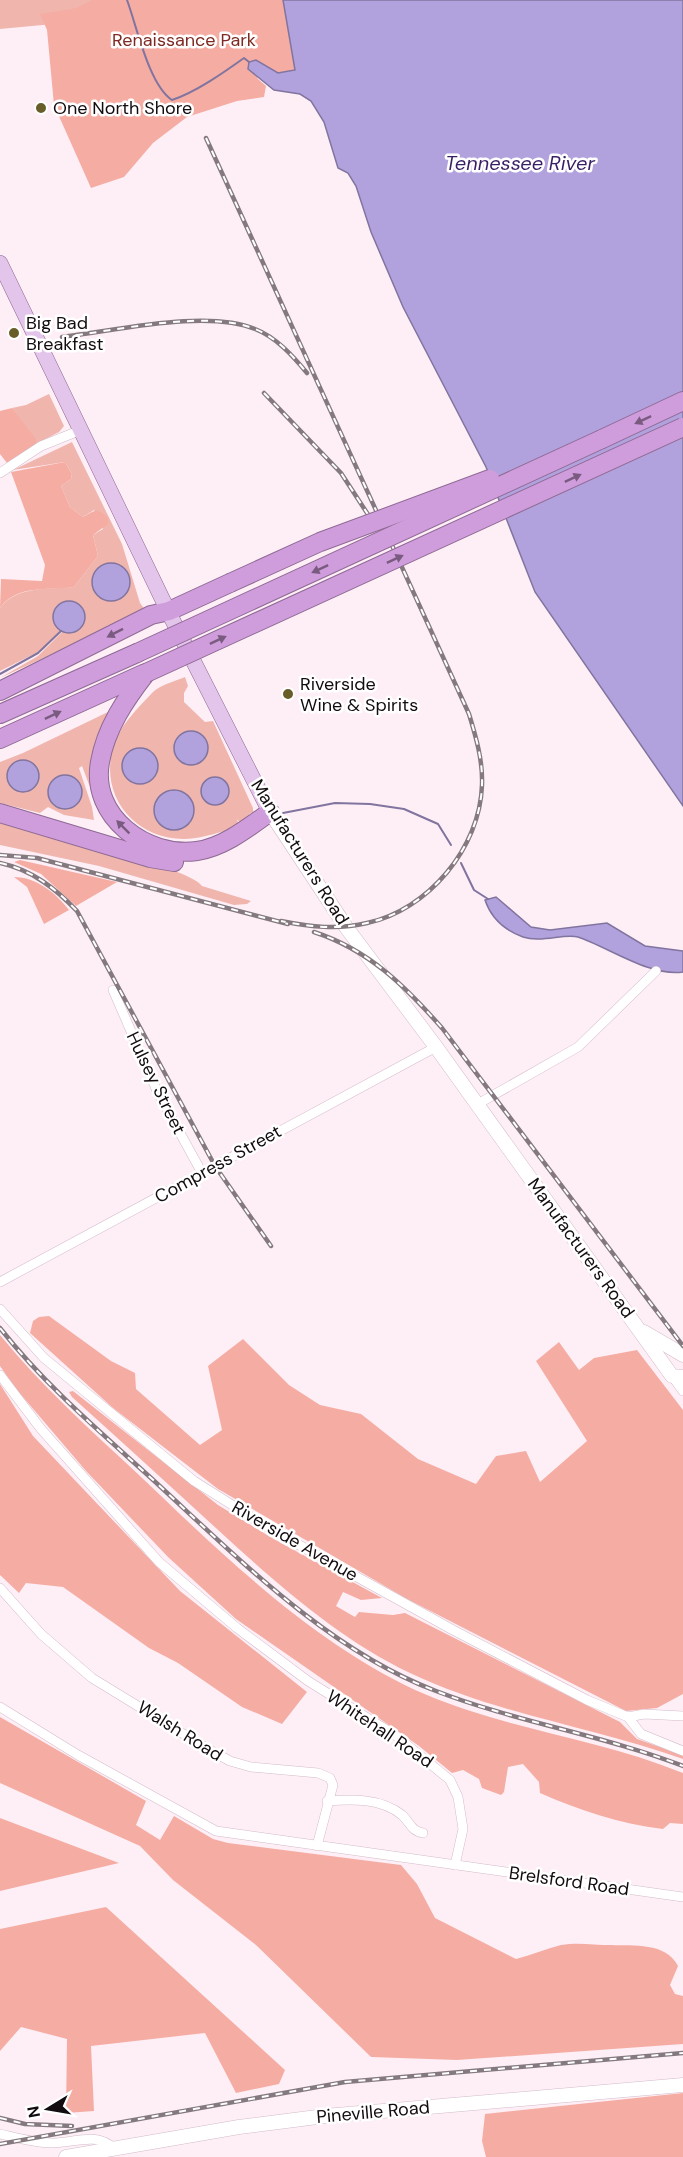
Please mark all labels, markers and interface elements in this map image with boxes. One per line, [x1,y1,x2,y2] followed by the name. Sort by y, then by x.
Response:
[112,28,256,52] park label: Renaissance Park
[53,96,192,120] place label: One North Shore
[34,101,48,115] marker: One North Shore
[445,150,595,176] water label: Tennessee River
[26,311,104,356] place label: Big Bad Breakfast
[7,326,21,340] marker: Big Bad Breakfast
[633,415,651,425] one-way arrow
[564,473,581,482] one-way arrow
[387,554,405,564] one-way arrow
[312,564,329,573] one-way arrow
[106,628,124,638] one-way arrow
[210,635,228,645] one-way arrow
[300,672,418,717] place label: Riverside Wine & Spirits
[281,687,295,701] marker: Riverside Wine & Spirits
[45,710,62,719] one-way arrow
[245,775,355,929] street label: Manufacturers Road
[117,821,131,835] one-way arrow
[121,1028,191,1138] street label: Hulsey Street
[150,1119,286,1209] street label: Compress Street
[522,1173,640,1323] street label: Manufacturers Road
[228,1495,362,1587] street label: Riverside Avenue
[322,1684,438,1774] street label: Whitehall Road
[133,1695,227,1767] street label: Walsh Road
[507,1861,631,1901] street label: Brelsford Road
[18,2079,78,2139] north arrow
[315,2095,431,2129] street label: Pineville Road
[22,2104,45,2119] text: N

